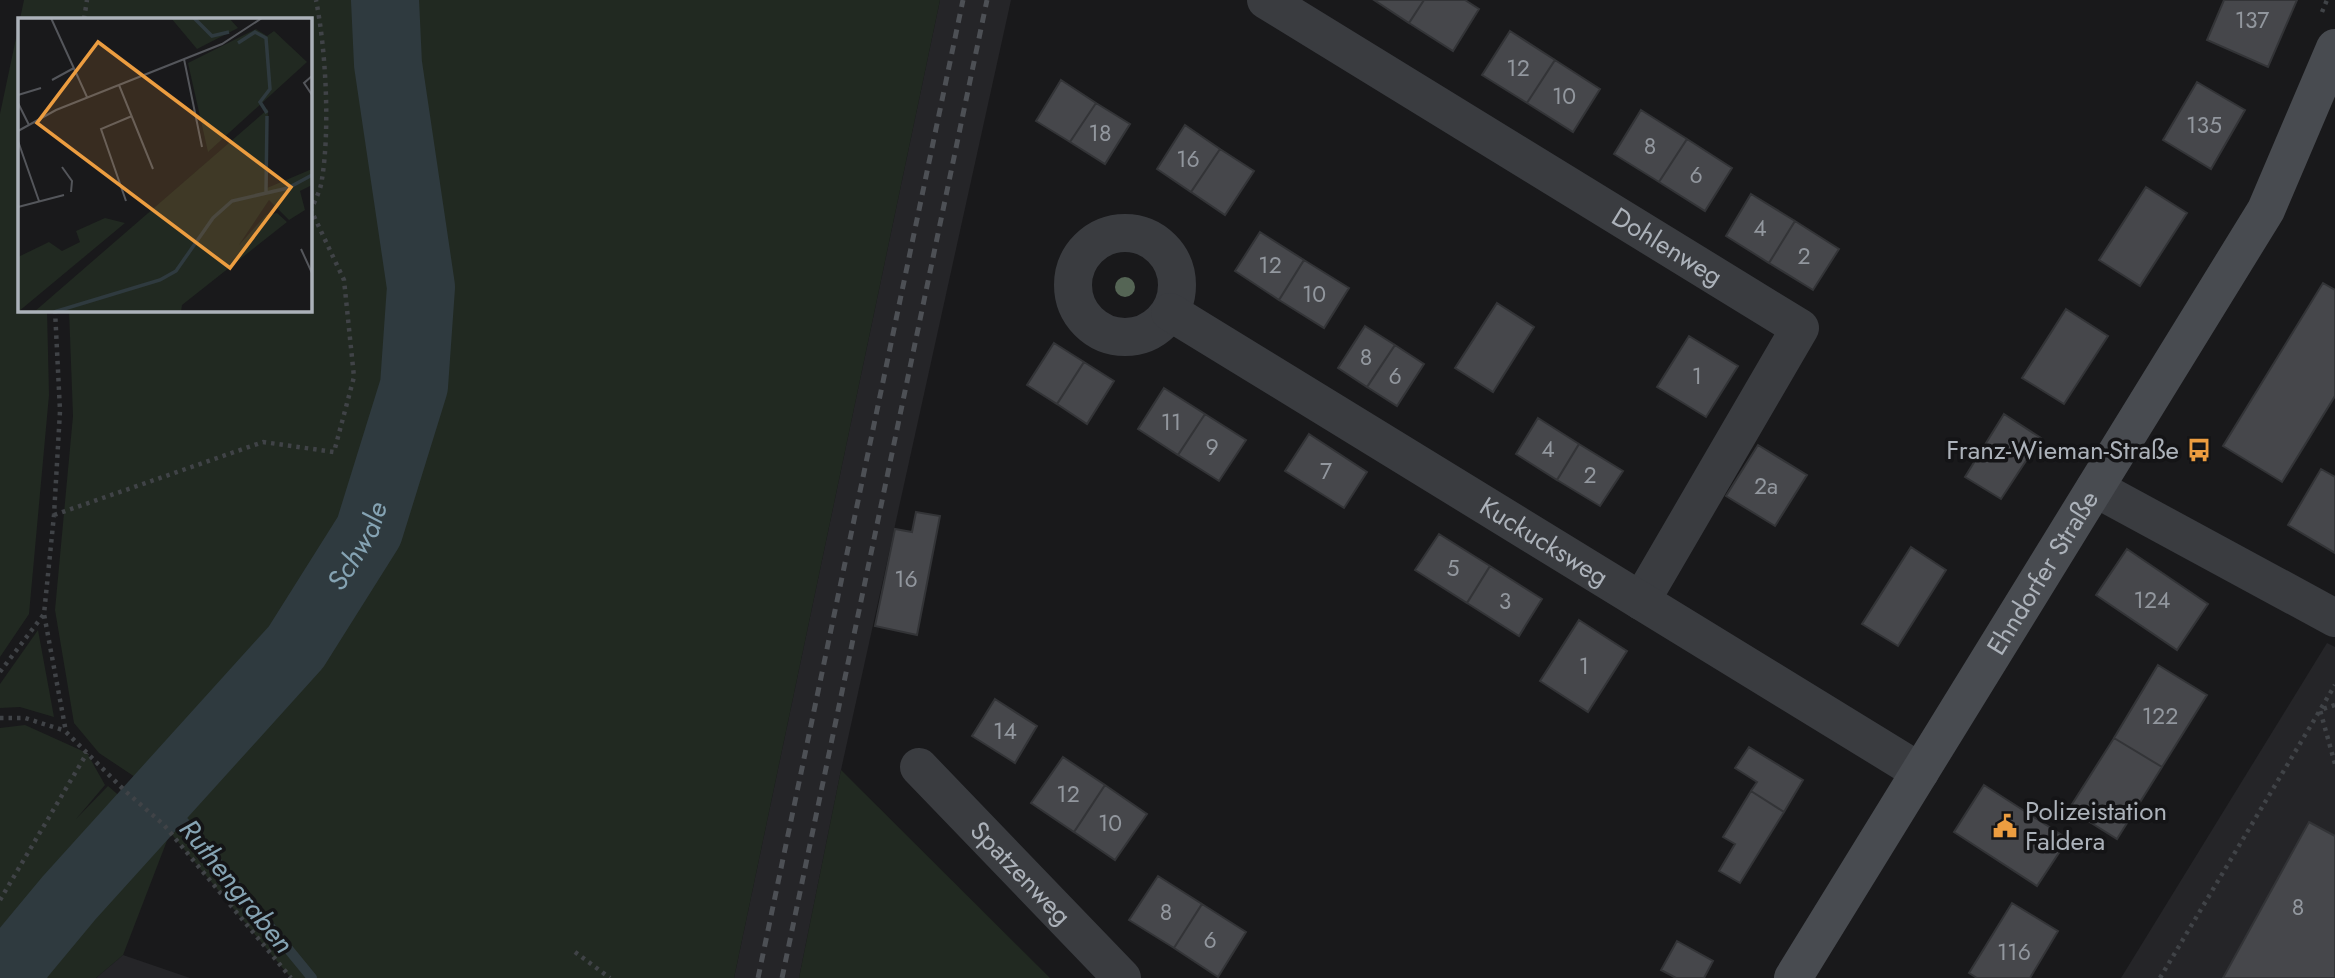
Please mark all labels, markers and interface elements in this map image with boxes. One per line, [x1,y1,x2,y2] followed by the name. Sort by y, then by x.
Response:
[2235,3,2269,37] house number: 137
[18,18,312,312] inset map
[1506,51,1530,85] house number: 12
[1552,79,1576,113] house number: 10
[2186,108,2222,142] house number: 135
[1089,116,1111,150] house number: 18
[1644,129,1656,163] house number: 8
[1176,142,1200,176] house number: 16
[1689,158,1703,192] house number: 6
[1605,198,1730,295] street label: Dohlenweg
[1753,211,1767,245] house number: 4
[1797,239,1811,273] house number: 2
[1258,248,1282,282] house number: 12
[1302,277,1326,311] house number: 10
[1360,340,1372,374] house number: 8
[1388,359,1402,393] house number: 6
[1692,359,1702,393] house number: 1
[1161,405,1181,439] house number: 11
[1205,430,1219,464] house number: 9
[1946,431,2179,469] place label: Franz-Wieman-Straße
[1541,432,1555,466] house number: 4
[2185,436,2213,464] bus stop icon: Franz-Wieman-Straße
[1320,454,1332,488] house number: 7
[1583,458,1597,492] house number: 2
[1754,469,1778,503] house number: 2a
[1977,483,2108,662] street label: Ehndorfer Straße
[1473,488,1616,596] street label: Kuckucksweg
[317,497,398,598] water label: Schwale
[1447,551,1460,585] house number: 5
[894,562,918,596] house number: 16
[2134,583,2170,617] house number: 124
[1499,584,1511,618] house number: 3
[1579,649,1589,683] house number: 1
[2142,699,2178,733] house number: 122
[993,714,1017,748] house number: 14
[1056,777,1080,811] house number: 12
[2025,792,2167,860] place label: Polizeistation Faldera
[1098,806,1122,840] house number: 10
[170,810,304,962] water label: Ruthengraben
[962,812,1080,934] street label: Spatzenweg
[1991,812,2019,840] public building icon: Polizeistation Faldera
[2292,890,2304,924] house number: 8
[1160,895,1172,929] house number: 8
[1203,923,1217,957] house number: 6
[1997,935,2031,969] house number: 116

